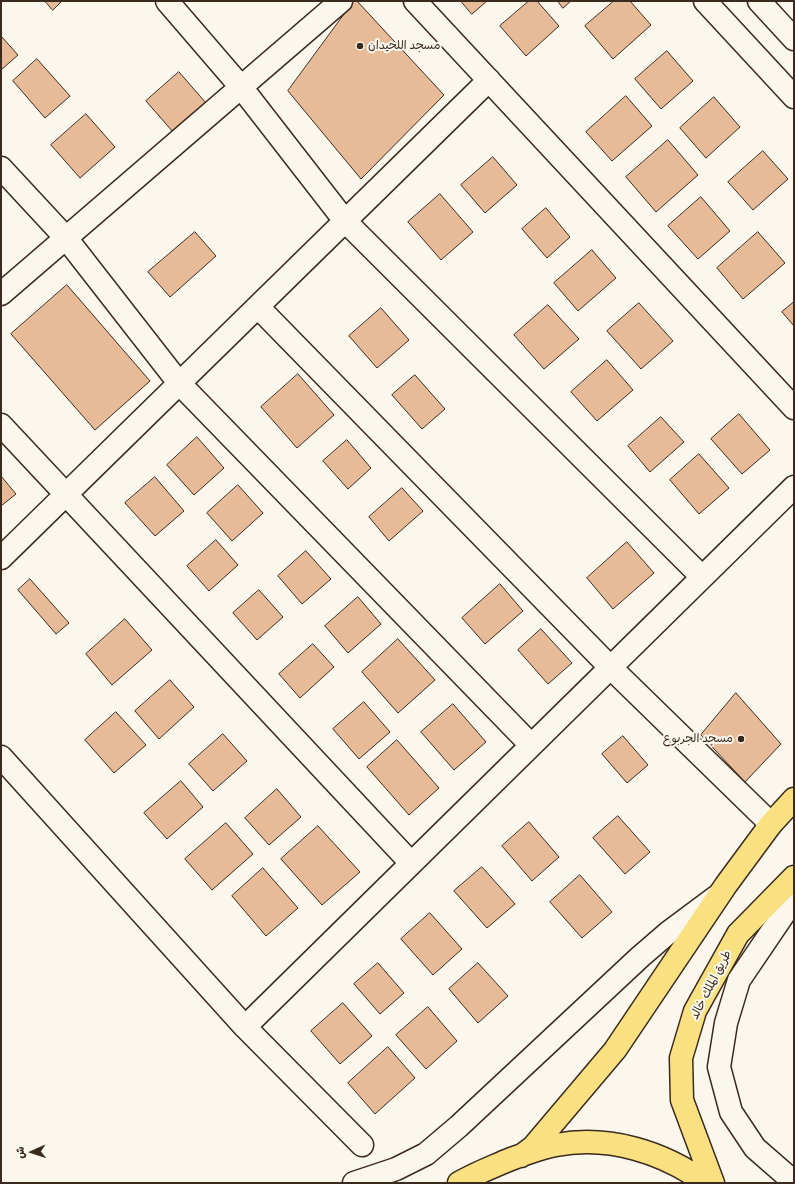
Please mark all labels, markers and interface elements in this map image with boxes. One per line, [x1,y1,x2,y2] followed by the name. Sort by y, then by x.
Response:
[368,39,440,53] place label: مسجد اللحيدان
[355,41,365,51] marker: مسجد اللحيدان
[663,732,733,746] place label: مسجد الجربوع
[736,734,746,744] marker: مسجد الجربوع
[687,948,735,1022] street label: طريق الملك خالد
[12,1132,52,1172] north arrow
[13,1146,27,1159] text: ش

